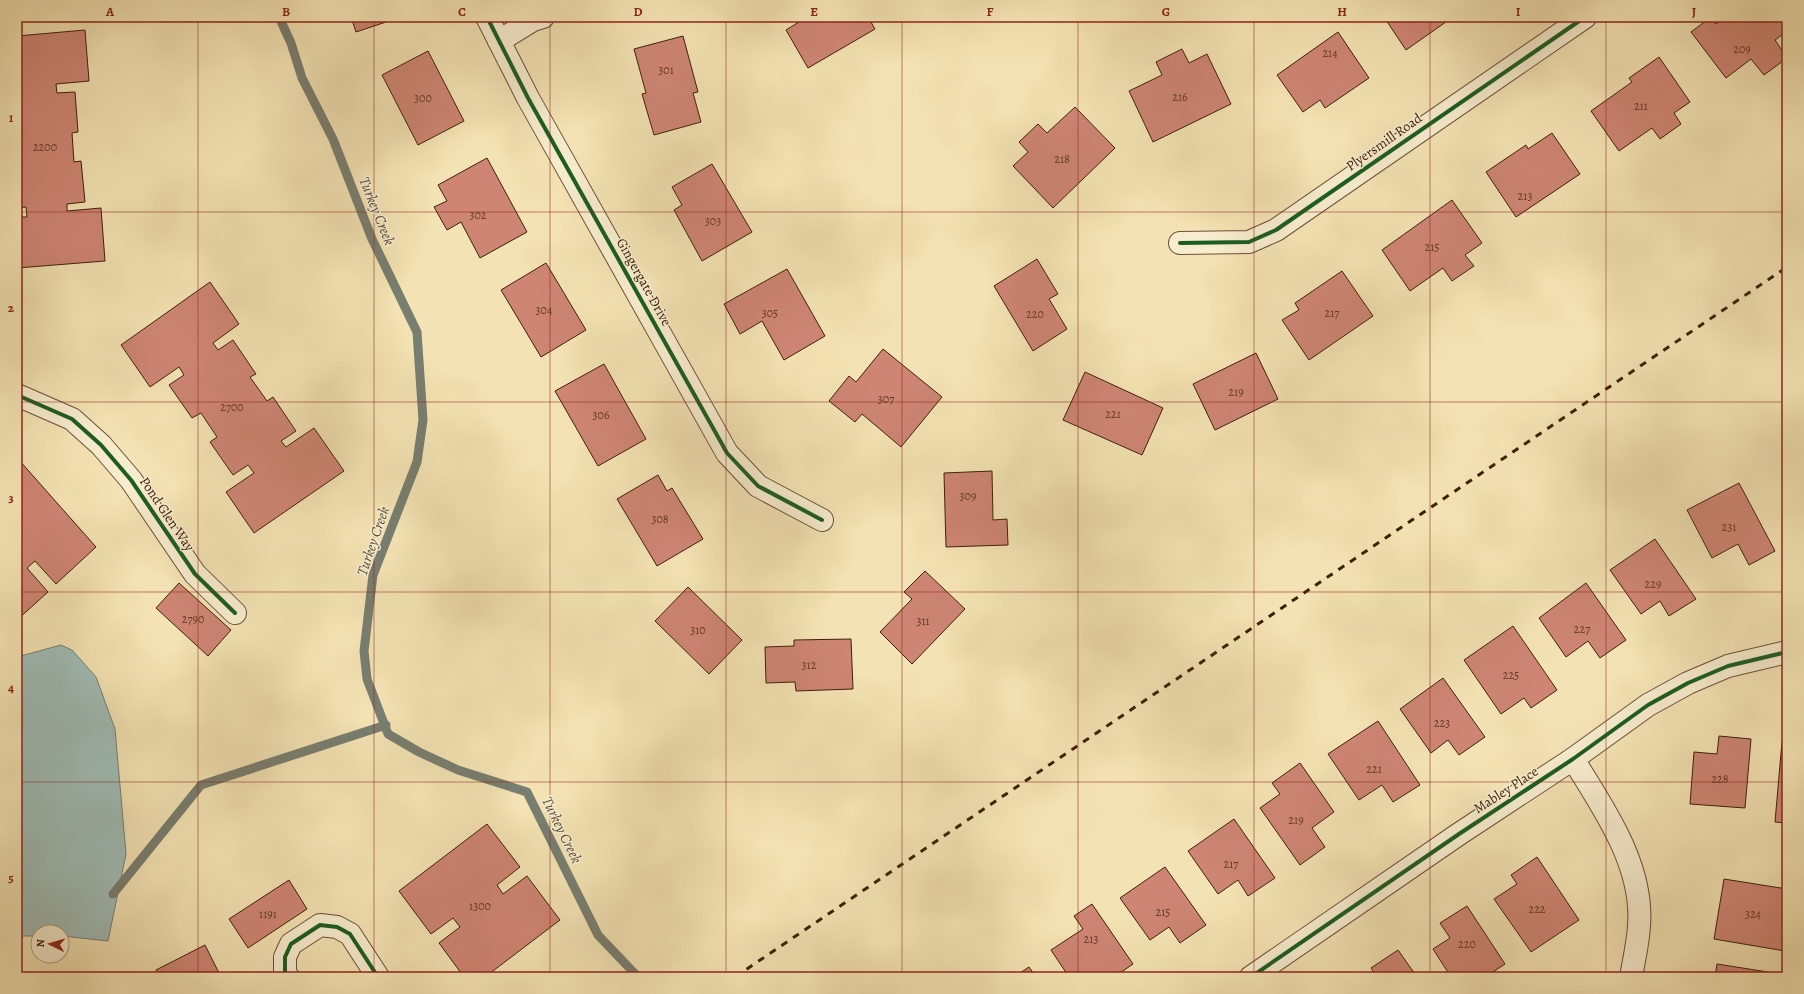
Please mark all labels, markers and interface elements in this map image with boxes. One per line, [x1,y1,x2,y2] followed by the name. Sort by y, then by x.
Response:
[105,3,115,20] text: A
[282,3,290,20] text: B
[458,3,466,20] text: C
[633,3,643,20] text: D
[810,3,818,20] text: E
[987,3,994,20] text: F
[1162,3,1170,20] text: G
[1337,3,1347,20] text: H
[1516,3,1521,20] text: I
[1692,3,1696,20] text: J
[1733,41,1751,57] house number: 209
[1322,45,1338,61] house number: 214
[658,62,674,78] house number: 301
[1172,89,1188,105] house number: 216
[414,90,432,106] house number: 300
[1634,98,1648,114] house number: 211
[1342,108,1426,175] street label: Plyersmill Road
[9,109,14,126] text: 1
[33,139,57,155] house number: 2200
[1054,151,1070,167] house number: 218
[354,174,400,248] water label: Turkey Creek
[1518,188,1532,204] house number: 213
[469,207,487,223] house number: 302
[705,213,721,229] house number: 303
[612,235,676,329] street label: Gingergate Drive
[1425,239,1439,255] house number: 215
[8,299,15,316] text: 2
[536,302,553,318] house number: 304
[762,305,778,321] house number: 305
[1325,305,1340,321] house number: 217
[1026,306,1044,322] house number: 220
[1228,384,1244,400] house number: 219
[878,391,895,407] house number: 307
[220,399,244,415] house number: 2700
[1105,406,1121,422] house number: 221
[593,407,610,423] house number: 306
[135,473,199,555] street label: Pond Glen Way
[960,488,976,504] house number: 309
[8,489,14,506] text: 3
[352,503,394,578] water label: Turkey Creek
[651,511,669,527] house number: 308
[1722,519,1736,535] house number: 231
[1645,576,1661,592] house number: 229
[182,611,204,627] house number: 2790
[916,613,930,629] house number: 311
[1574,621,1591,637] house number: 227
[690,622,706,638] house number: 310
[802,657,817,673] house number: 312
[1503,667,1519,683] house number: 225
[8,679,14,696] text: 4
[1434,715,1450,731] house number: 223
[1366,761,1382,777] house number: 221
[1470,762,1542,818] street label: Mabley Place
[1711,771,1729,787] house number: 228
[537,793,587,867] water label: Turkey Creek
[1288,812,1304,828] house number: 219
[1224,856,1239,872] house number: 217
[8,869,14,886] text: 5
[469,898,491,914] house number: 1300
[1528,901,1546,917] house number: 222
[1156,904,1170,920] house number: 215
[259,906,277,922] house number: 1191
[1745,906,1762,922] house number: 324
[30,924,70,964] north arrow
[1084,931,1098,947] house number: 213
[1458,936,1476,952] house number: 220
[33,939,48,948] text: N

